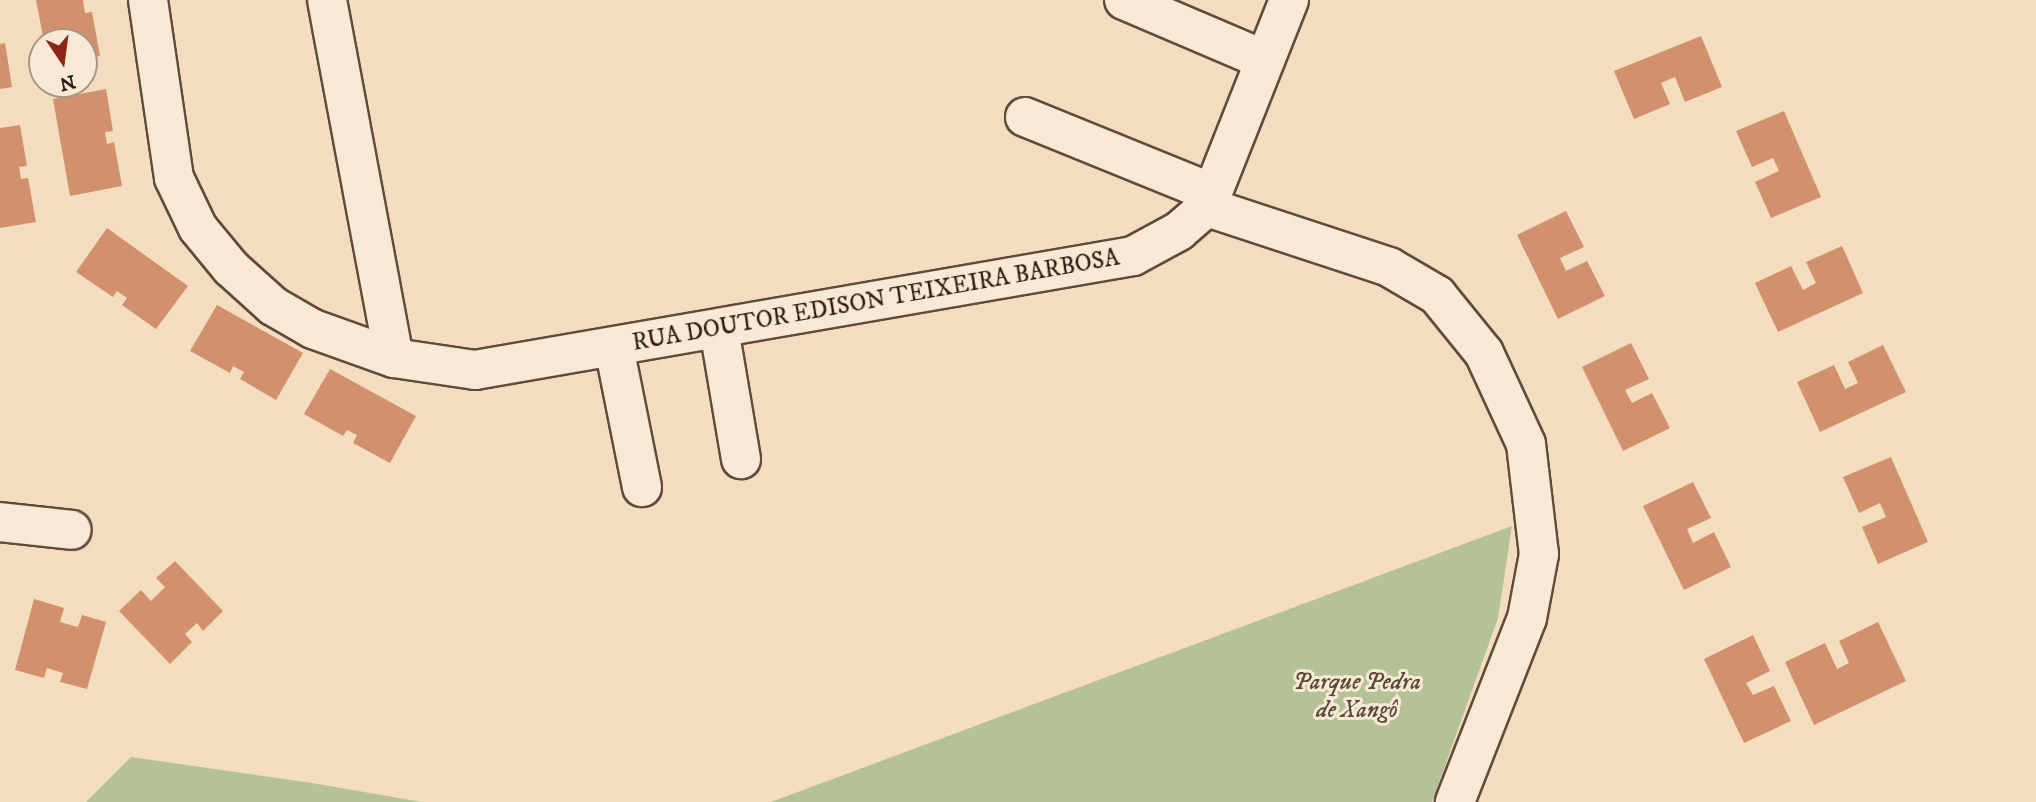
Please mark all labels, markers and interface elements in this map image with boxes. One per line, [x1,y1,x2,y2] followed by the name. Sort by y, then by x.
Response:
[28,28,98,98] north arrow
[57,69,78,95] text: N
[630,244,1122,358] street label: RUA DOUTOR EDISON TEIXEIRA BARBOSA
[1293,669,1421,725] park label: Parque Pedra de Xangô

